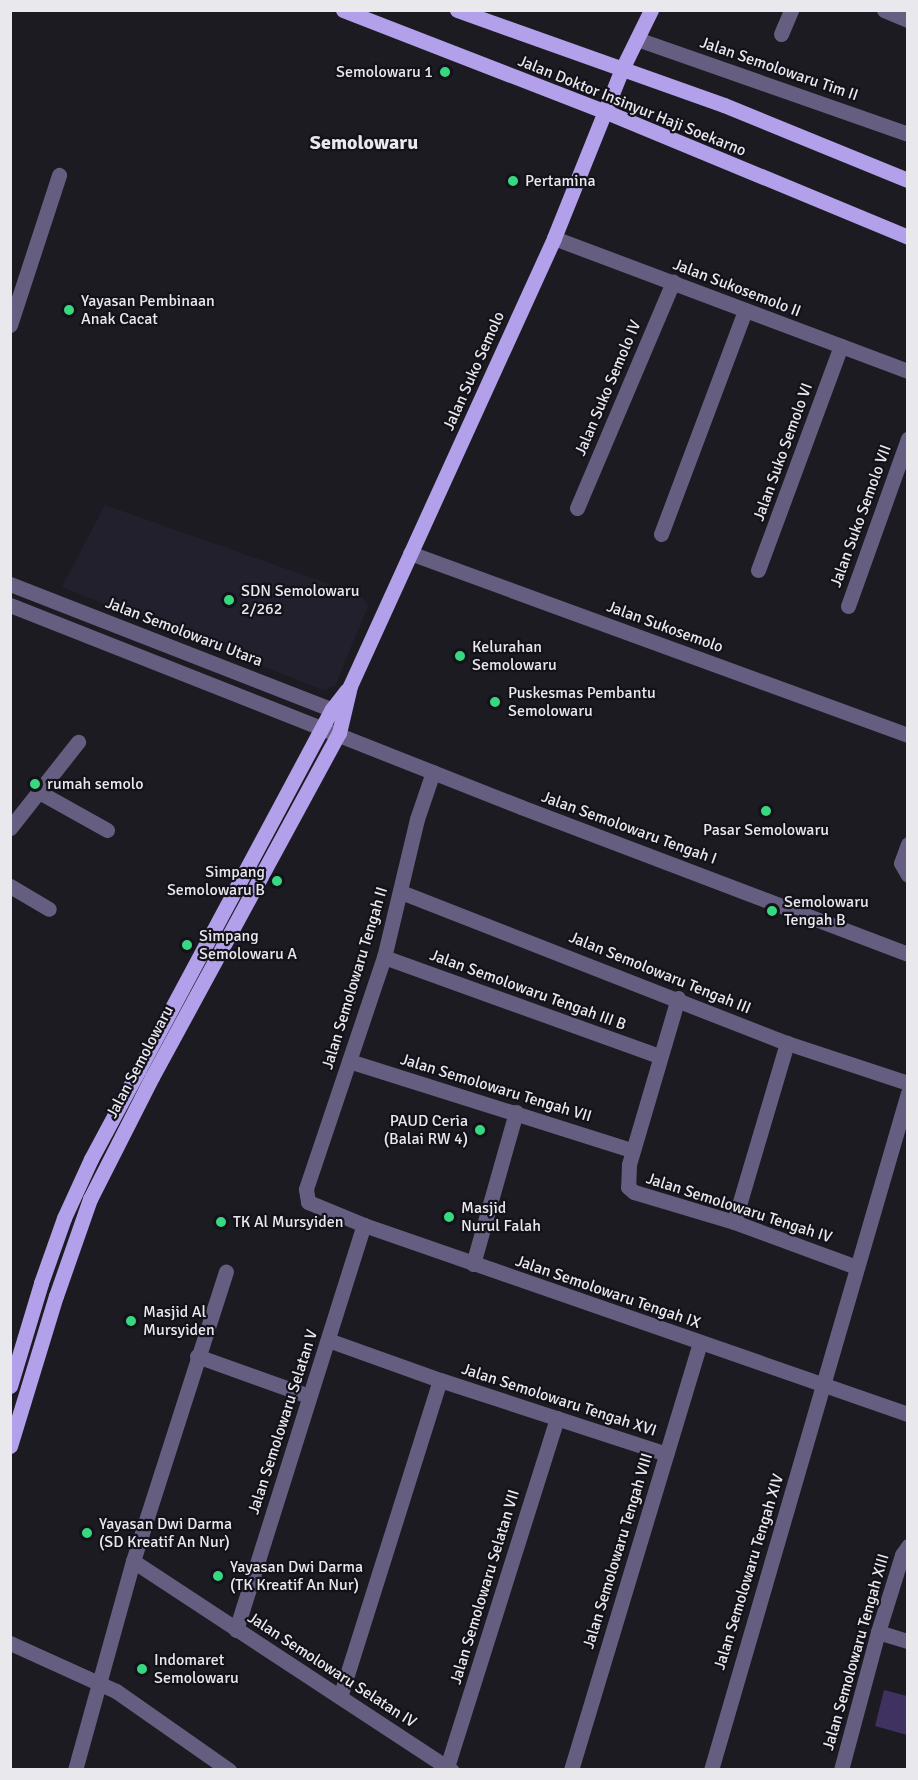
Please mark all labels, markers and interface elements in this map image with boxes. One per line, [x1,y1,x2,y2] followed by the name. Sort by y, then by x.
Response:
[697,33,861,105] street label: Jalan Semolowaru Tim II
[515,51,749,161] street label: Jalan Doktor Insinyur Haji Soekarno
[336,62,433,82] place label: Semolowaru 1
[438,65,452,79] marker: Semolowaru 1
[310,130,418,154] district label: Semolowaru
[525,171,596,191] place label: Pertamina
[506,174,520,188] marker: Pertamina
[670,255,804,321] street label: Jalan Sukosemolo II
[81,291,215,329] place label: Yayasan Pembinaan Anak Cacat
[62,303,76,317] marker: Yayasan Pembinaan Anak Cacat
[439,309,509,433] street label: Jalan Suko Semolo
[571,317,645,459] street label: Jalan Suko Semolo IV
[749,380,817,524] street label: Jalan Suko Semolo VI
[826,442,896,590] street label: Jalan Suko Semolo VII
[241,581,359,619] place label: SDN Semolowaru 2/262
[103,593,265,671] street label: Jalan Semolowaru Utara
[222,593,236,607] marker: SDN Semolowaru 2/262
[604,597,726,657] street label: Jalan Sukosemolo
[472,637,557,675] place label: Kelurahan Semolowaru
[453,649,467,663] marker: Kelurahan Semolowaru
[508,683,656,721] place label: Puskesmas Pembantu Semolowaru
[486,693,504,711] marker: Puskesmas Pembantu Semolowaru
[47,774,144,794] place label: rumah semolo
[28,777,42,791] marker: rumah semolo
[539,787,719,869] street label: Jalan Semolowaru Tengah I
[759,804,773,818] marker: Pasar Semolowaru
[703,820,829,840] place label: Pasar Semolowaru
[167,862,265,900] place label: Simpang Semolowaru B
[270,874,284,888] marker: Simpang Semolowaru B
[318,884,392,1072] street label: Jalan Semolowaru Tengah II
[784,892,869,930] place label: Semolowaru Tengah B
[765,904,779,918] marker: Semolowaru Tengah B
[199,926,297,964] place label: Simpang Semolowaru A
[566,928,754,1018] street label: Jalan Semolowaru Tengah III
[180,938,194,952] marker: Simpang Semolowaru A
[427,945,629,1035] street label: Jalan Semolowaru Tengah III B
[102,1002,178,1122] street label: Jalan Semolowaru
[398,1050,594,1126] street label: Jalan Semolowaru Tengah VII
[384,1111,468,1149] place label: PAUD Ceria (Balai RW 4)
[473,1123,487,1137] marker: PAUD Ceria (Balai RW 4)
[644,1169,834,1247] street label: Jalan Semolowaru Tengah IV
[461,1198,541,1236] place label: Masjid Nurul Falah
[442,1210,456,1224] marker: Masjid Nurul Falah
[233,1212,344,1232] place label: TK Al Mursyiden
[214,1215,228,1229] marker: TK Al Mursyiden
[513,1251,703,1333] street label: Jalan Semolowaru Tengah IX
[143,1302,215,1340] place label: Masjid Al Mursyiden
[124,1314,138,1328] marker: Masjid Al Mursyiden
[244,1327,322,1517] street label: Jalan Semolowaru Selatan V
[459,1359,659,1441] street label: Jalan Semolowaru Tengah XVI
[579,1451,657,1651] street label: Jalan Semolowaru Tengah VIII
[710,1472,788,1672] street label: Jalan Semolowaru Tengah XIV
[446,1487,524,1687] street label: Jalan Semolowaru Selatan VII
[99,1514,232,1552] place label: Yayasan Dwi Darma (SD Kreatif An Nur)
[80,1526,94,1540] marker: Yayasan Dwi Darma (SD Kreatif An Nur)
[819,1551,893,1753] street label: Jalan Semolowaru Tengah XIII
[230,1557,363,1595] place label: Yayasan Dwi Darma (TK Kreatif An Nur)
[211,1569,225,1583] marker: Yayasan Dwi Darma (TK Kreatif An Nur)
[244,1608,420,1732] street label: Jalan Semolowaru Selatan IV
[154,1650,239,1688] place label: Indomaret Semolowaru
[135,1662,149,1676] marker: Indomaret Semolowaru

